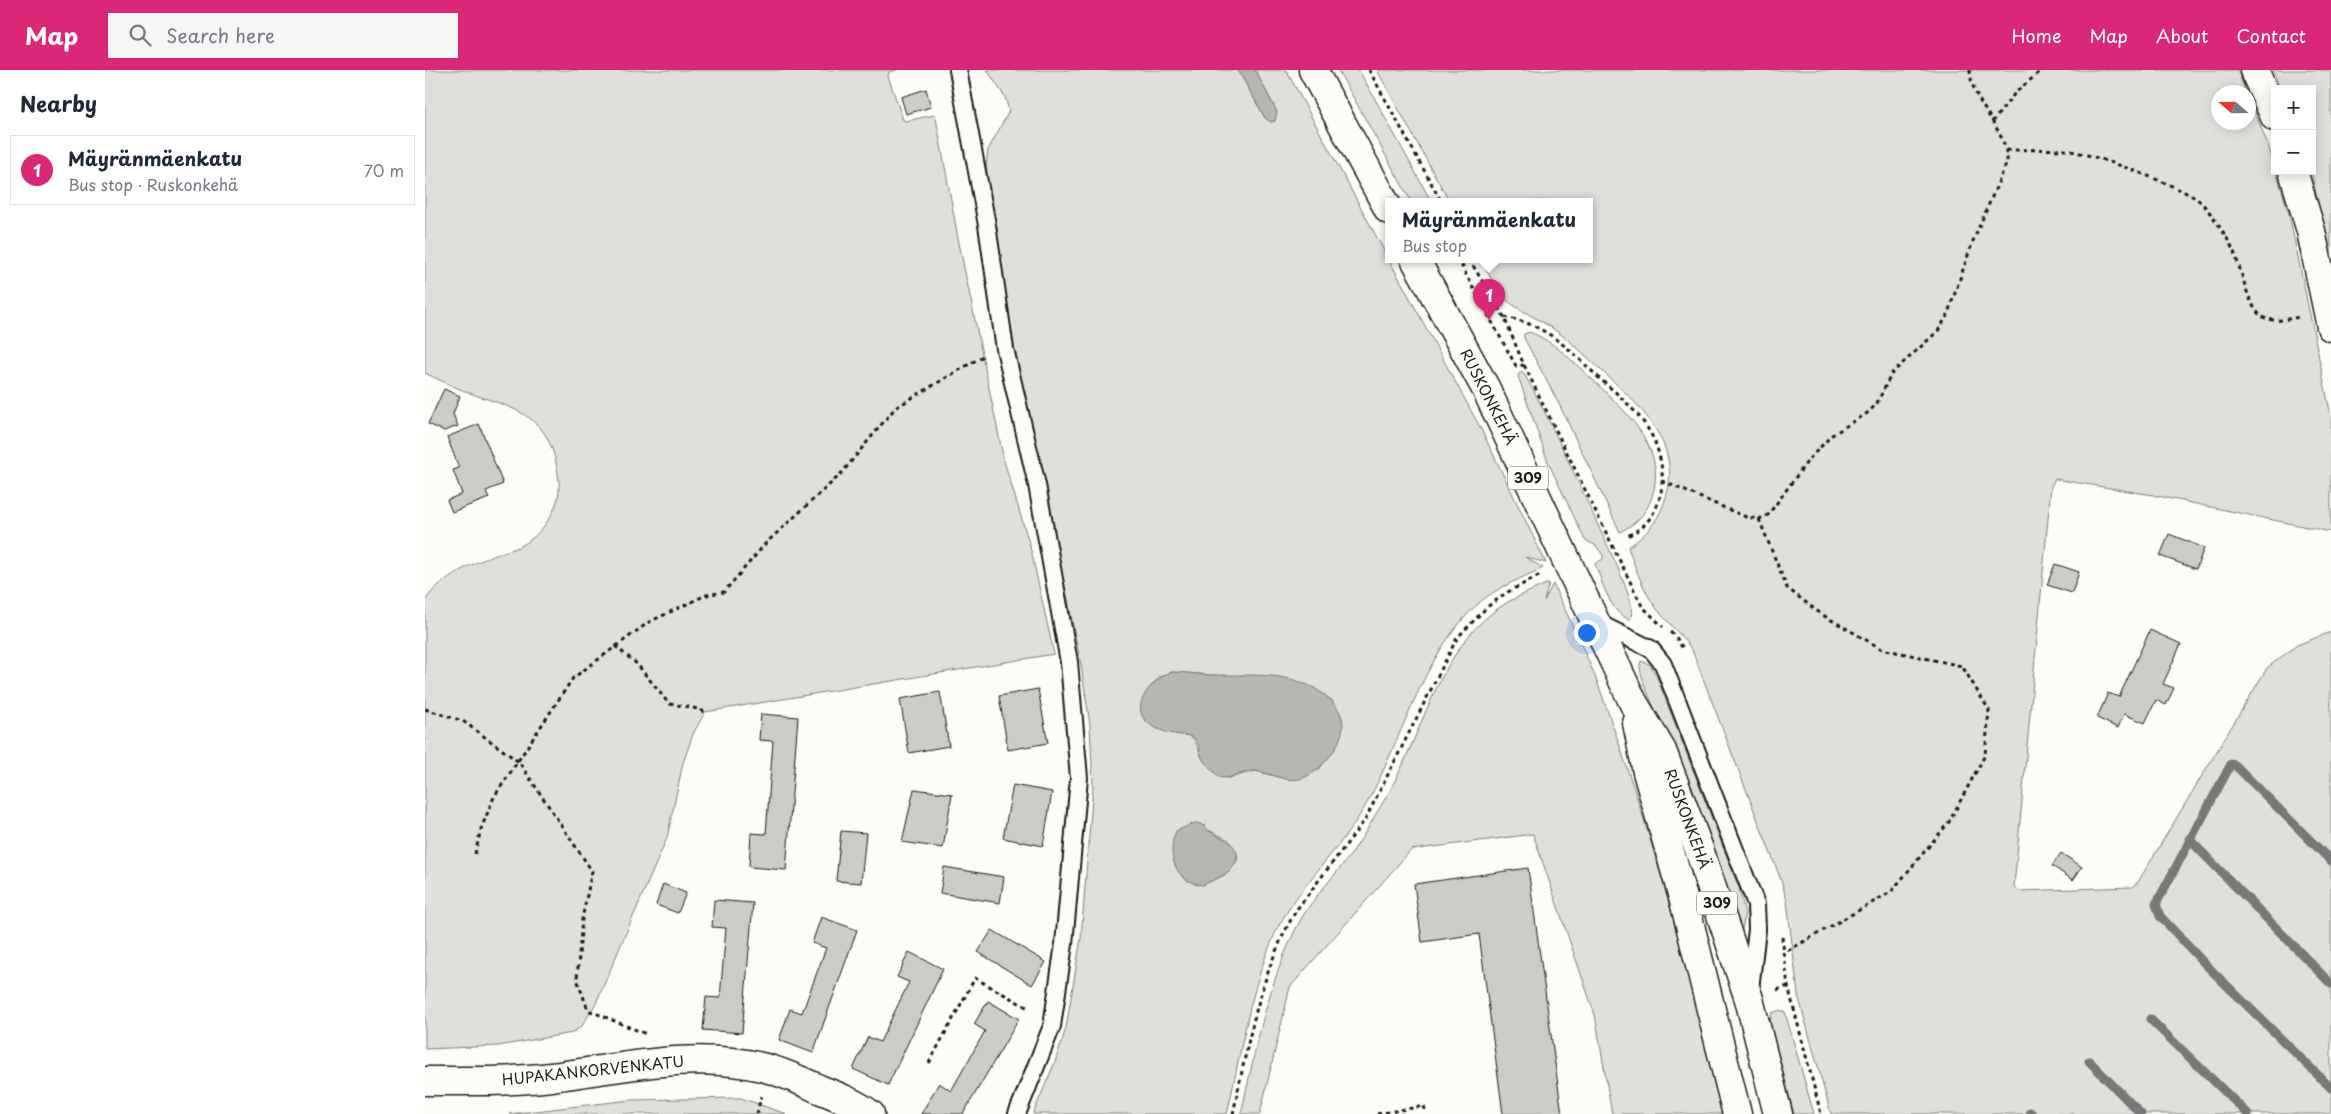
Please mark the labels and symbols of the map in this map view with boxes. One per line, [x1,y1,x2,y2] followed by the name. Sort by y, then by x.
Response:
[2211,85,2256,130] north arrow
[1473,279,1505,320] pin: 1
[1455,344,1523,448] street label: RUSKONKEHÄ
[1508,466,1548,489] road number: 309
[1574,620,1600,646] your location
[1660,765,1717,872] street label: RUSKONKEHÄ
[1697,891,1737,914] road number: 309
[501,1049,685,1091] street label: HUPAKANKORVENKATU

